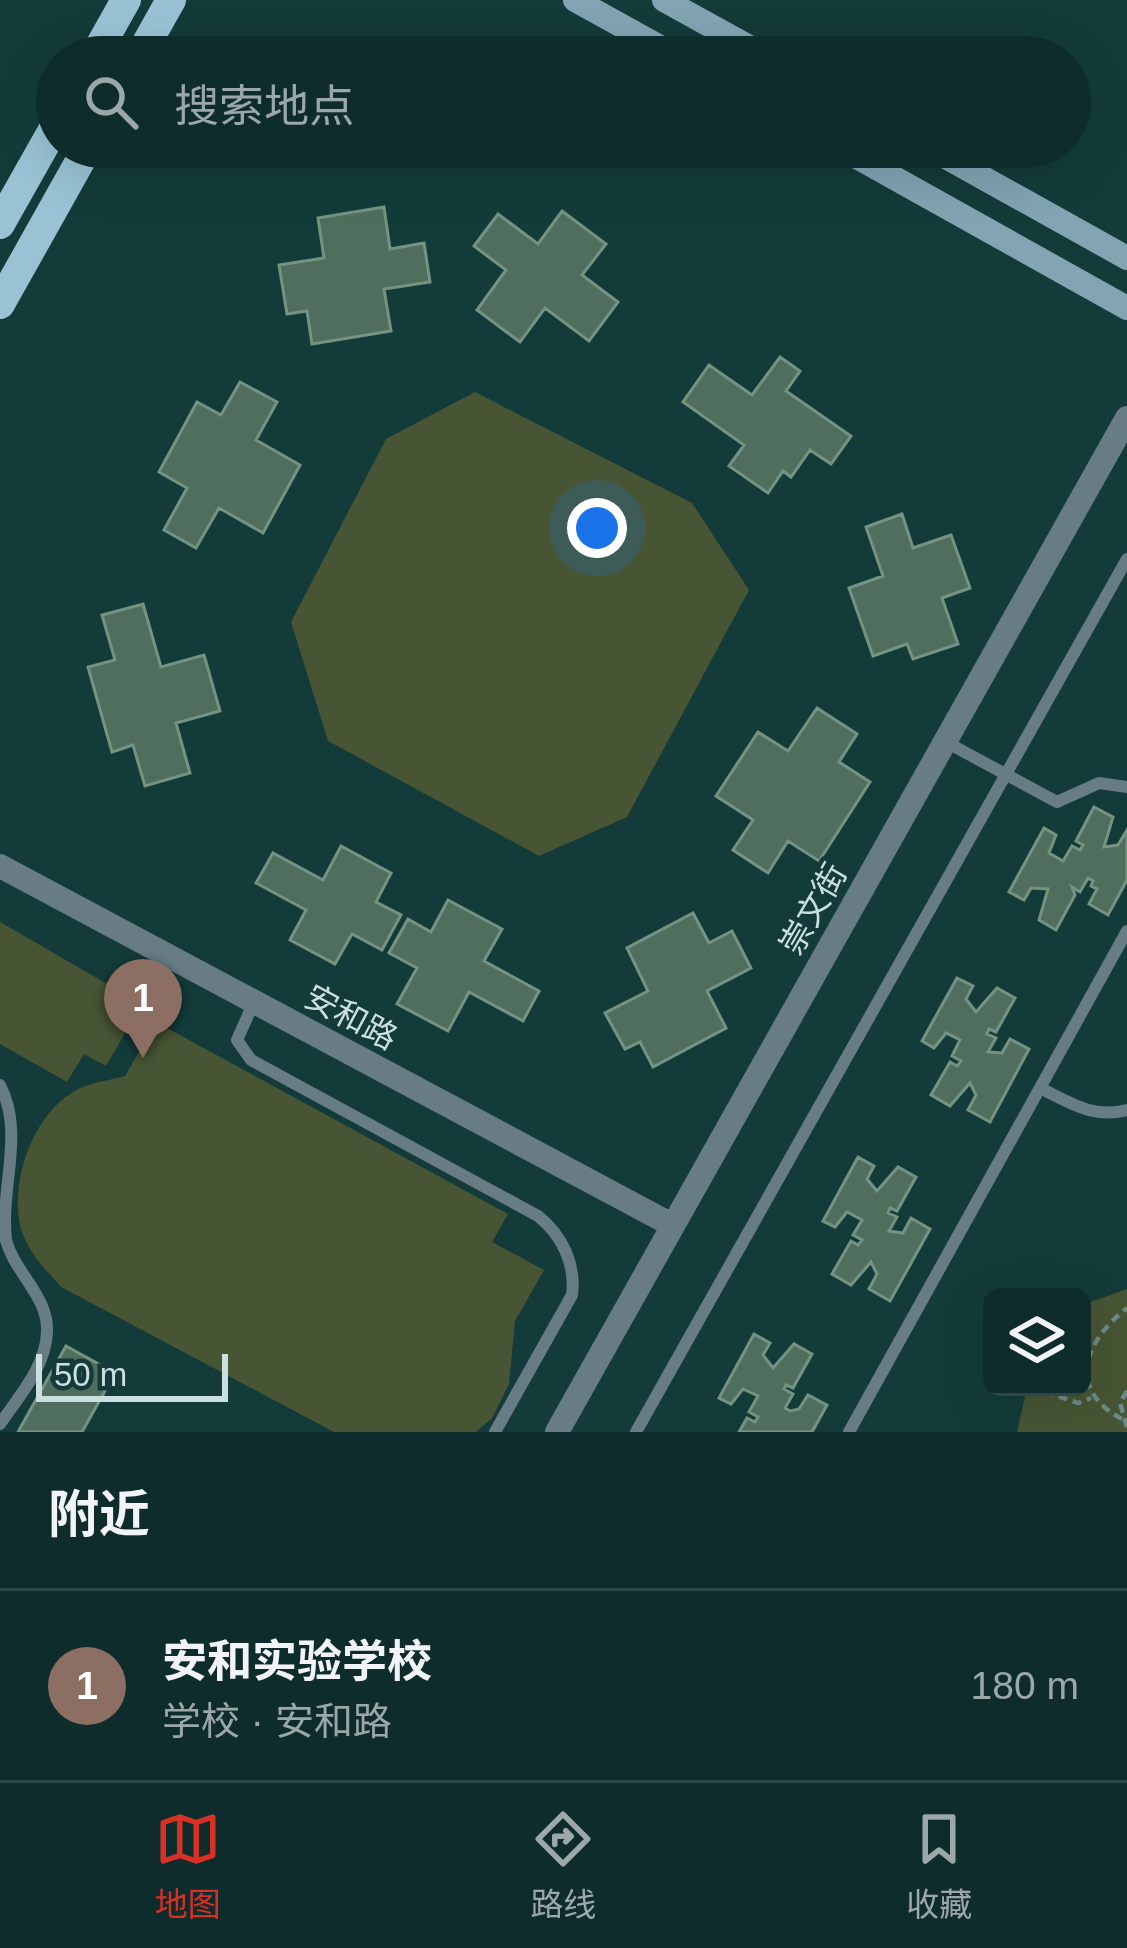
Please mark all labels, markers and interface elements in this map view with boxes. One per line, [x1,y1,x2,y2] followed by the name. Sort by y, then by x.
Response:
[36,36,1091,168] search box
[78,69,144,135] icon: search
[174,81,354,132] text: 搜索地点
[567,498,627,558] your location
[772,857,854,961] street label: 崇文街
[104,959,182,1058] pin: 1
[299,977,403,1057] street label: 安和路
[983,1288,1091,1396] map controls
[983,1288,1091,1396] button: layers
[36,1348,228,1401] scale bar
[54,1356,127,1393] text: 50 m
[48,1486,150,1543] text: 附近
[162,1636,432,1687] text: 安和实验学校
[76,1664,98,1707] text: 1
[971,1664,1079,1707] text: 180 m
[162,1700,392,1743] text: 学校 · 安和路
[155,1806,221,1926] tab: 地图
[530,1806,596,1926] tab: 路线
[906,1806,972,1926] tab: 收藏

